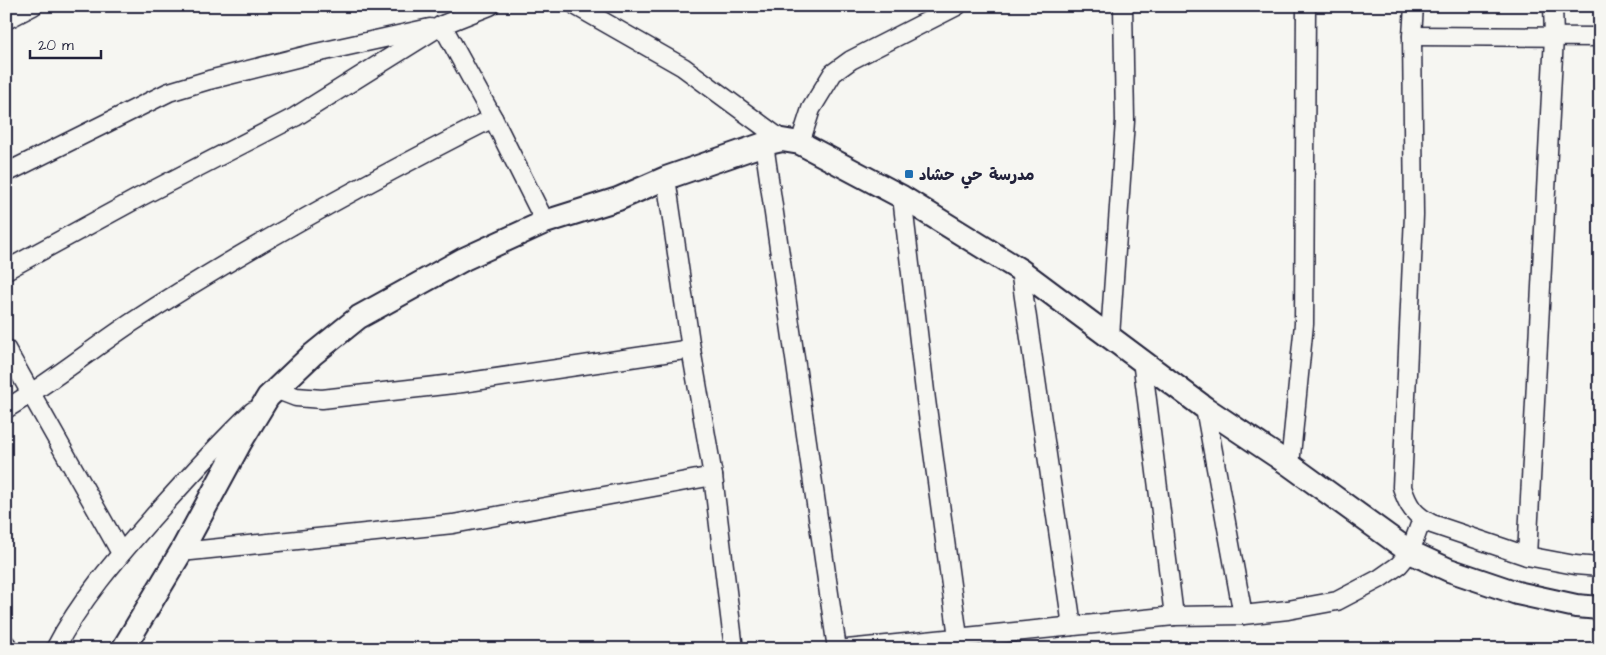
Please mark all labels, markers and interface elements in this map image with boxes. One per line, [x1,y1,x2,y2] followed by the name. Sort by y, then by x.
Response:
[30,28,101,60] scale bar
[38,35,74,56] text: 20 m
[919,164,1035,189] place label: مدرسة حي حشاد
[903,168,915,180] marker: مدرسة حي حشاد

